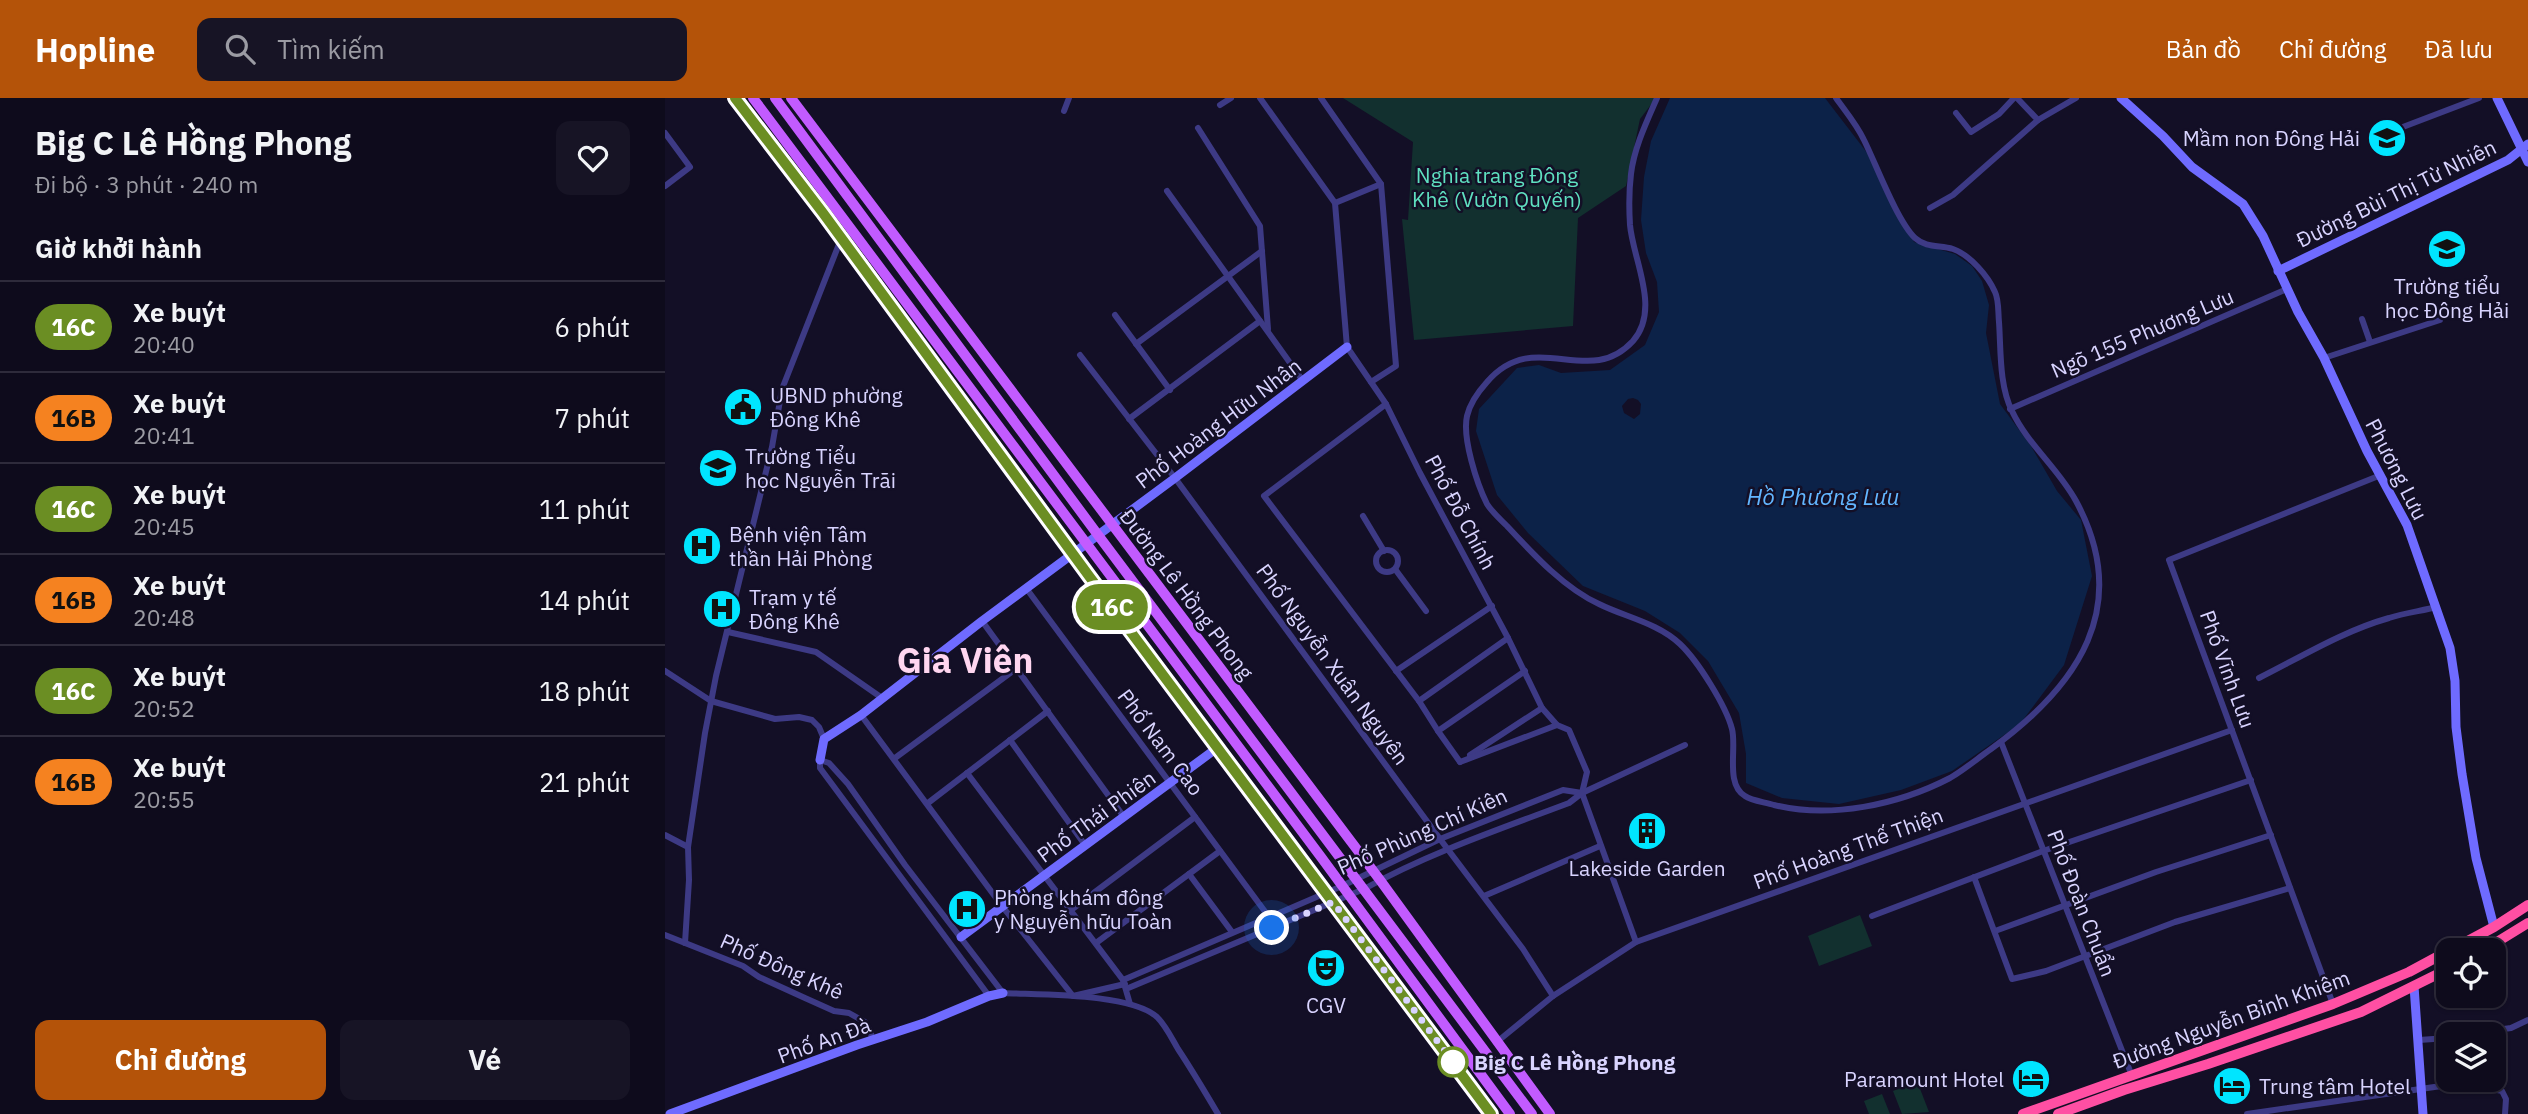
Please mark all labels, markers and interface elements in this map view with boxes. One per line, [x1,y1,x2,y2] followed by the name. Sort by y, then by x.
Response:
[197,18,687,81] search box
[35,28,155,71] text: Hopline
[221,30,259,68] icon: search
[277,32,385,66] text: Tìm kiếm
[2166,33,2241,65] text: Bản đồ
[2279,33,2387,65] text: Chỉ đường
[2425,33,2493,65] text: Đã lưu
[2366,117,2408,159] school or university icon: Mầm non Đông Hải
[35,121,351,164] text: Big C Lê Hồng Phong
[556,121,630,195] button: heart
[2183,124,2360,152] place label: Mầm non Đông Hải
[2291,132,2501,254] street label: Đường Bùi Thị Từ Nhiên
[1412,161,1582,213] park label: Nghia trang Đông Khê (Vườn Quyến)
[35,169,258,199] text: Đi bộ · 3 phút · 240 m
[2426,228,2468,270] school or university icon: Trường tiểu học Đông Hải
[35,231,202,265] text: Giờ khởi hành
[2385,272,2509,324] place label: Trường tiểu học Đông Hải
[2046,282,2238,384] street label: Ngõ 155 Phương Lưu
[133,295,226,329] text: Xe buýt
[555,310,630,344] text: 6 phút
[51,311,96,343] text: 16C
[133,329,195,359] text: 20:40
[1129,351,1307,495] street label: Phố Hoàng Hữu Nhân
[770,381,903,433] place label: UBND phường Đông Khê
[133,386,226,420] text: Xe buýt
[722,386,764,428] public building icon: UBND phường Đông Khê
[555,401,630,435] text: 7 phút
[51,402,96,434] text: 16B
[2359,413,2435,525] street label: Phương Lưu
[133,420,195,450] text: 20:41
[745,442,896,494] place label: Trường Tiểu học Nguyễn Trãi
[697,447,739,489] school or university icon: Trường Tiểu học Nguyễn Trãi
[1419,450,1503,574] street label: Phố Đỗ Chính
[133,477,226,511] text: Xe buýt
[1747,481,1899,511] water label: Hồ Phương Lưu
[539,492,630,526] text: 11 phút
[51,493,96,525] text: 16C
[1114,503,1260,685] street label: Đường Lê Hồng Phong
[133,511,195,541] text: 20:45
[729,520,872,572] place label: Bệnh viện Tâm thần Hải Phòng
[681,525,723,567] hospital icon: Bệnh viện Tâm thần Hải Phòng
[1250,558,1416,770] street label: Phố Nguyễn Xuân Nguyên
[133,568,226,602] text: Xe buýt
[539,583,630,617] text: 14 phút
[749,583,840,635] place label: Trạm y tế Đông Khê
[51,584,96,616] text: 16B
[1072,584,1152,630] line badge: 16C
[701,588,743,630] hospital icon: Trạm y tế Đông Khê
[1090,591,1134,623] text: 16C
[133,602,195,632] text: 20:48
[2194,606,2262,732] street label: Phố Vĩnh Lưu
[897,637,1033,683] district label: Gia Viên
[133,659,226,693] text: Xe buýt
[539,674,630,708] text: 18 phút
[51,675,96,707] text: 16C
[1112,683,1210,801] street label: Phố Nam Cao
[133,693,195,723] text: 20:52
[133,750,226,784] text: Xe buýt
[1031,764,1161,868] street label: Phố Thái Phiên
[539,765,630,799] text: 21 phút
[51,766,96,798] text: 16B
[1333,781,1511,881] street label: Phố Phùng Chí Kiên
[133,784,195,814] text: 20:55
[1749,801,1947,895] street label: Phố Hoàng Thế Thiện
[1626,810,1668,852] building icon: Lakeside Garden
[2041,825,2123,981] street label: Phố Đoàn Chuẩn
[1568,854,1726,882] place label: Lakeside Garden
[994,883,1172,935] place label: Phòng khám đông y Nguyễn hữu Toàn
[946,888,988,930] hospital icon: Phòng khám đông y Nguyễn hữu Toàn
[1254,910,1289,945] your location
[716,926,848,1006] street label: Phố Đông Khê
[2436,938,2506,1092] map controls
[2436,938,2506,1008] button: locate
[1305,947,1347,989] theatre icon: CGV
[2109,963,2353,1075] street label: Đường Nguyễn Bỉnh Khiêm
[1306,991,1346,1019] place label: CGV
[774,1010,874,1070] street label: Phố An Đà
[35,1020,326,1100] button: Chỉ đường
[340,1020,630,1100] button: Vé
[2436,1022,2506,1092] button: layers
[1438,1047,1468,1077] marker: Big C Lê Hồng Phong
[1474,1048,1676,1076] place label: Big C Lê Hồng Phong
[2010,1058,2052,1100] hotel icon: Paramount Hotel
[1844,1065,2004,1093] place label: Paramount Hotel
[2211,1065,2253,1107] hotel icon: Trung tâm Hotel
[2259,1072,2411,1100] place label: Trung tâm Hotel

